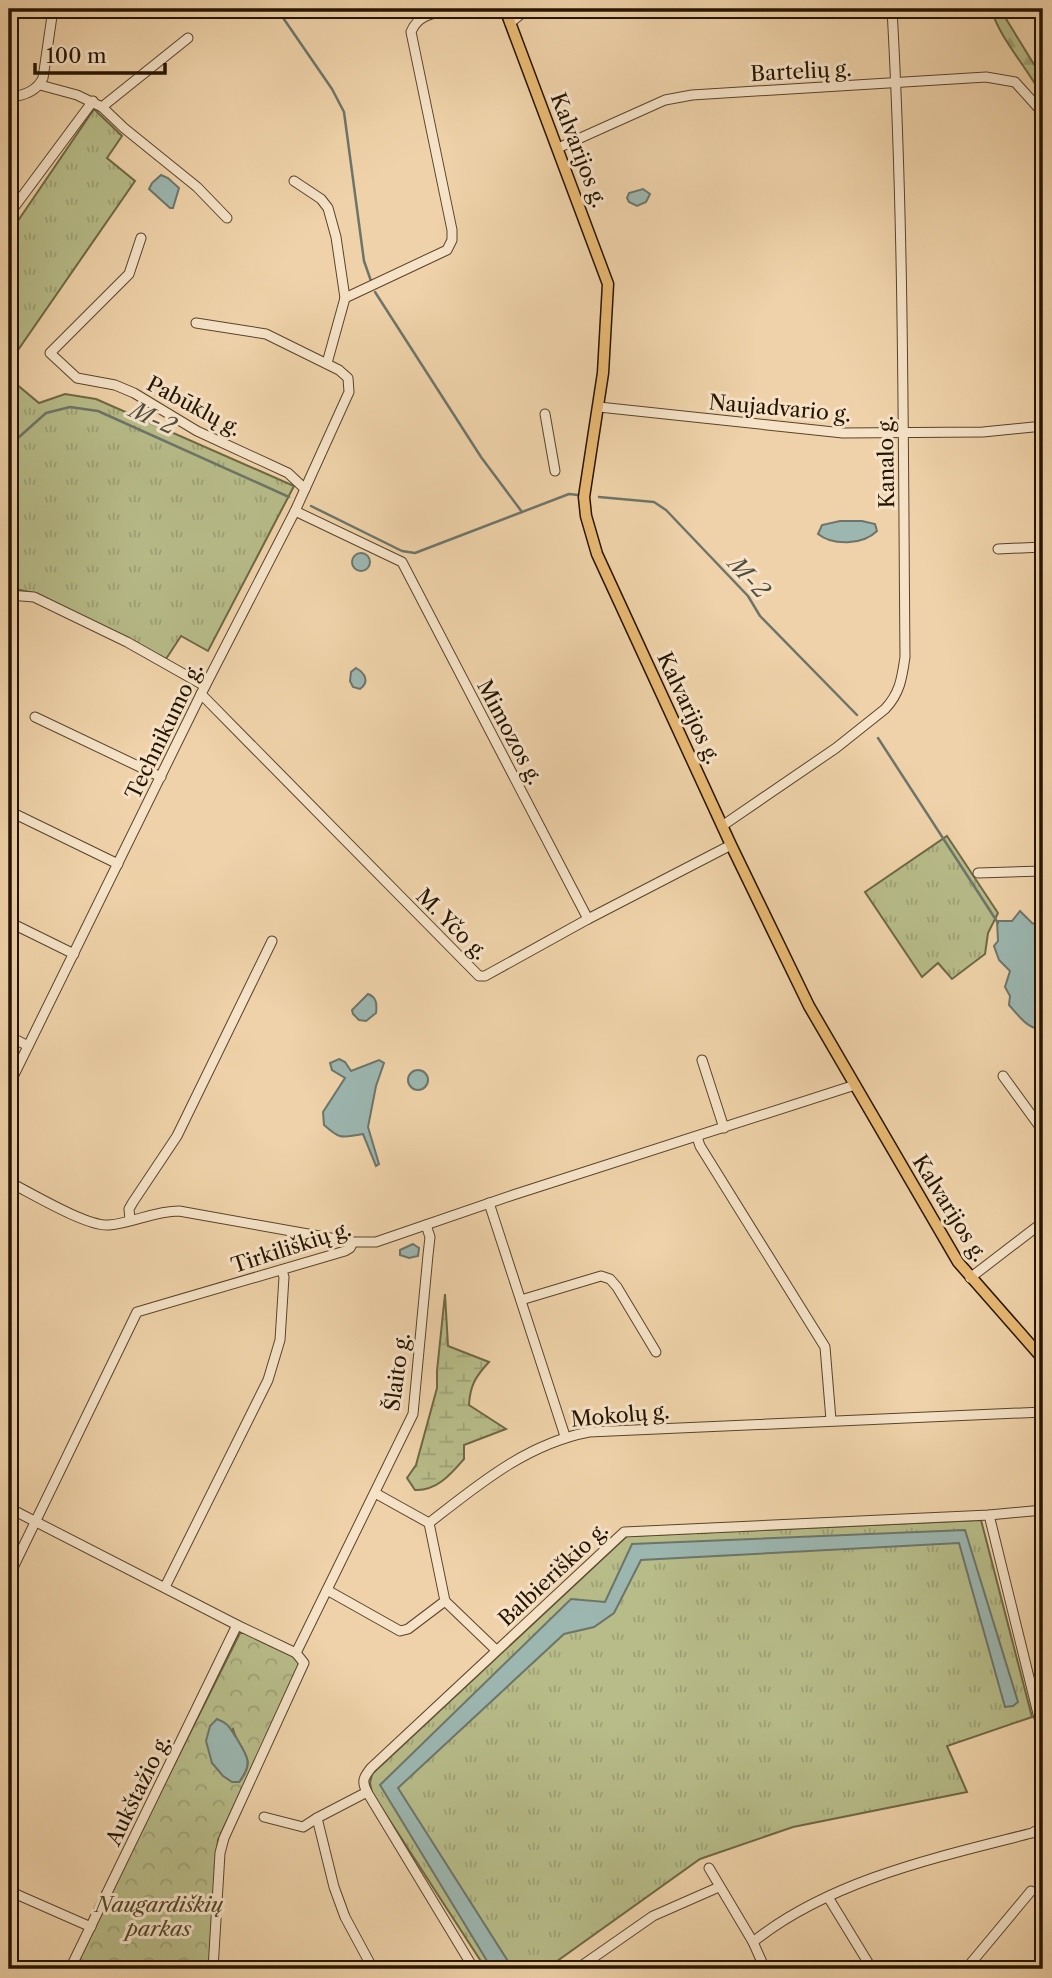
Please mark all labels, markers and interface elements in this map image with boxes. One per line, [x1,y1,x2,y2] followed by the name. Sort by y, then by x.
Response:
[35,32,164,76] scale bar
[46,43,107,68] text: 100 m
[750,56,852,86] street label: Bartelių g.
[546,89,612,211] street label: Kalvarijos g.
[143,371,245,441] street label: Pabūklų g.
[708,389,852,427] street label: Naujadvario g.
[123,394,181,441] water label: M-2
[873,415,899,509] street label: Kanalo g.
[721,548,776,604] water label: M-2
[652,648,726,768] street label: Kalvarijos g.
[120,659,208,803] street label: Technikumo g.
[472,675,548,789] street label: Mimozos g.
[411,883,493,965] street label: M. Yčo g.
[907,1150,993,1266] street label: Kalvarijos g.
[228,1216,354,1278] street label: Tirkiliškių g.
[379,1331,415,1413] street label: Šlaito g.
[570,1398,670,1432] street label: Mokolų g.
[493,1517,613,1631] street label: Balbieriškio g.
[100,1731,176,1850] street label: Aukštažio g.
[93,1892,224,1941] park label: Naugardiškių parkas

